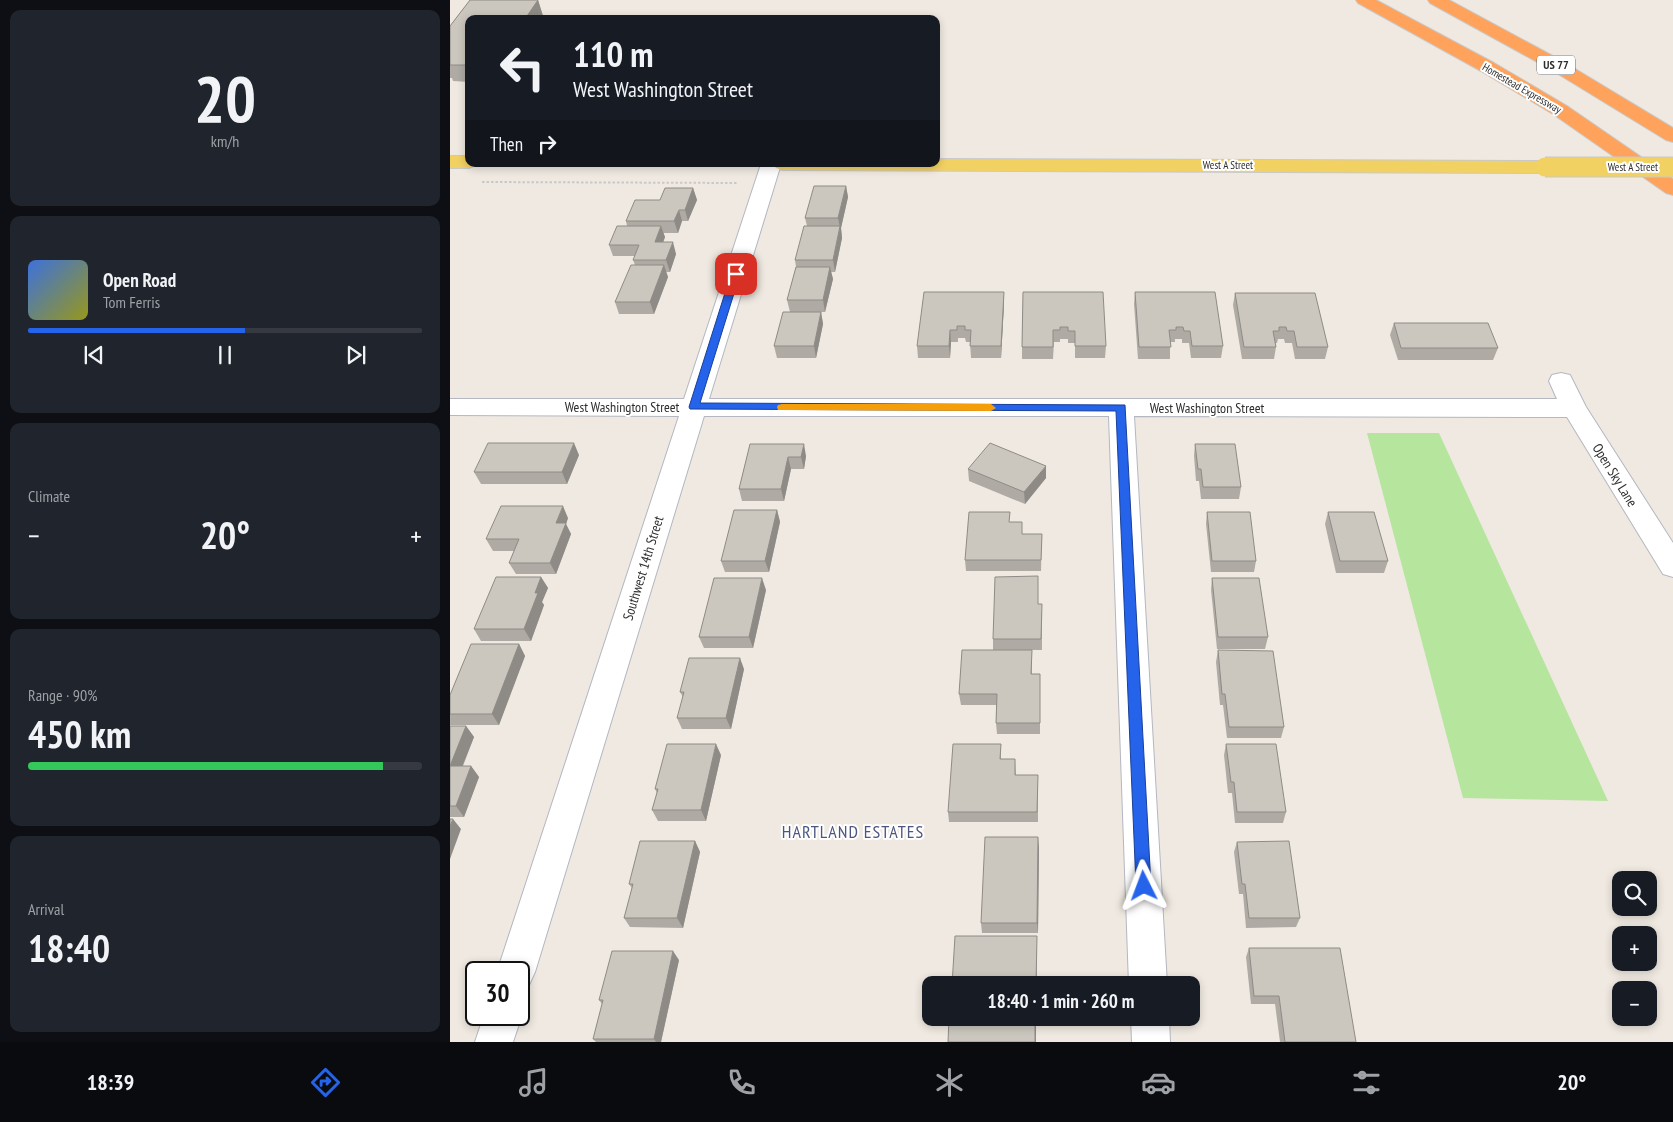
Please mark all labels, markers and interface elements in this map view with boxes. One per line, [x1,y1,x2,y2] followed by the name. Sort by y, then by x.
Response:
[573,31,654,77] text: 110 m
[490,35,555,100] icon: left
[194,56,256,140] text: 20
[1537,56,1575,74] road number: US 77
[1480,60,1565,117] street label: Homestead Expressway
[573,75,753,103] text: West Washington Street
[533,130,561,158] icon: right
[211,131,239,151] text: km/h
[490,132,523,156] text: Then
[1203,158,1253,172] street label: West A Street
[1608,160,1658,174] street label: West A Street
[715,253,757,295] pin
[722,260,750,288] icon: arrive
[103,268,176,292] text: Open Road
[103,292,160,312] text: Tom Ferris
[80,341,108,369] icon: previous
[211,341,239,369] icon: pause
[342,341,370,369] icon: next
[565,398,679,416] street label: West Washington Street
[1150,399,1264,417] street label: West Washington Street
[1589,440,1642,510] street label: Open Sky Lane
[28,486,70,506] text: Climate
[200,510,250,559] text: 20°
[619,514,667,622] street label: Southwest 14th Street
[28,517,40,554] text: −
[410,517,422,554] text: +
[28,685,97,705] text: Range · 90%
[28,709,131,758] text: 450 km
[782,820,924,843] district label: HARTLAND ESTATES
[1117,859,1169,911] position arrow
[1612,871,1657,1026] map controls
[1612,871,1657,916] button: search
[28,899,64,919] text: Arrival
[28,923,110,972] text: 18:40
[1612,926,1657,971] button: +
[465,961,530,1026] speed limit sign: 30
[1612,981,1657,1026] button: −
[988,989,1134,1013] text: 18:40 · 1 min · 260 m
[308,1065,343,1100] icon: directions
[516,1065,551,1100] icon: music
[724,1065,759,1100] icon: phone
[932,1065,967,1100] icon: climate
[1141,1065,1176,1100] icon: car
[1349,1065,1384,1100] icon: filters
[87,1068,134,1096] text: 18:39
[1557,1068,1586,1096] text: 20°

